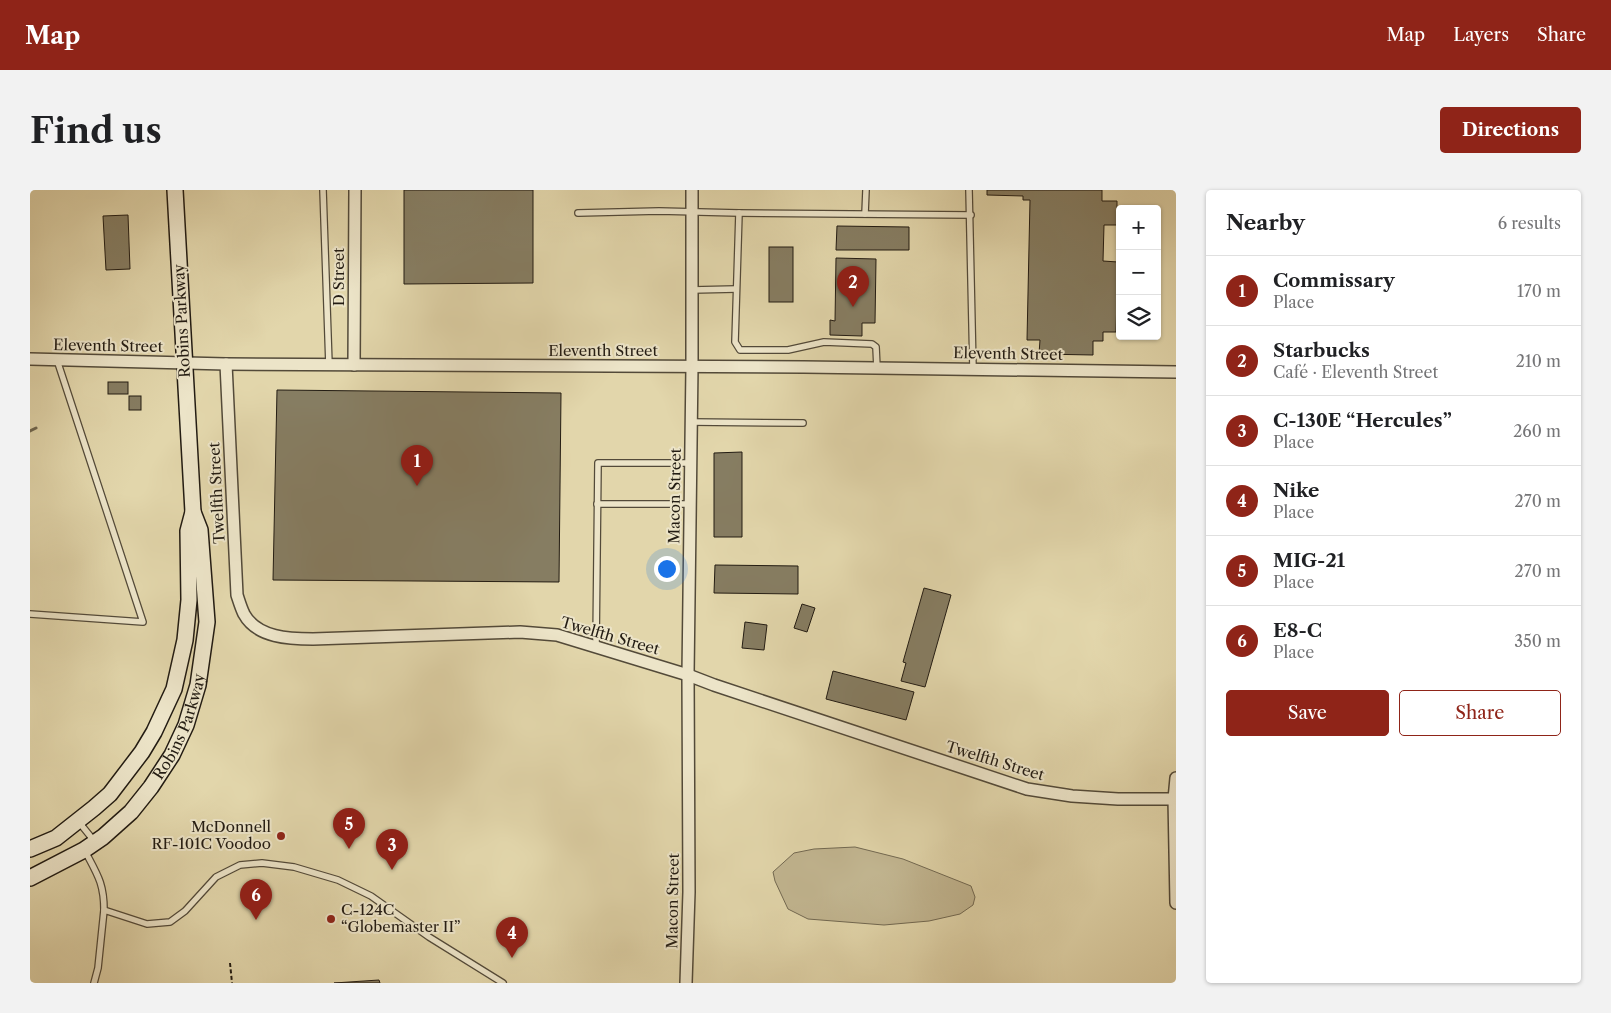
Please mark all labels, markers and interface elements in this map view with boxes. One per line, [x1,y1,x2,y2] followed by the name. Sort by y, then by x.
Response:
[25,21,80,50] text: Map
[1387,24,1425,46] text: Map
[1453,24,1509,46] text: Layers
[1537,24,1586,46] text: Share
[1440,107,1581,153] button: Directions
[30,109,162,152] text: Find us
[1116,205,1161,340] map controls
[1116,205,1161,250] button: +
[1226,210,1305,235] text: Nearby
[1498,213,1561,233] text: 6 results
[329,247,348,306] street label: D Street
[1116,250,1161,295] button: −
[169,263,194,378] street label: Robins Parkway
[837,266,869,307] pin: 2
[1273,269,1395,292] text: Commissary
[1238,281,1246,301] text: 1
[1517,281,1561,301] text: 170 m
[1273,292,1314,312] text: Place
[1116,295,1161,340] button: layers
[53,335,164,356] street label: Eleventh Street
[1273,339,1370,362] text: Starbucks
[548,341,658,360] street label: Eleventh Street
[953,343,1064,364] street label: Eleventh Street
[1237,351,1247,371] text: 2
[1516,351,1561,371] text: 210 m
[1273,362,1438,382] text: Café · Eleventh Street
[1273,409,1452,432] text: C-130E “Hercules”
[1237,421,1247,441] text: 3
[1513,421,1561,441] text: 260 m
[1273,432,1314,452] text: Place
[204,441,229,544] street label: Twelfth Street
[401,445,433,486] pin: 1
[664,447,685,544] street label: Macon Street
[1273,479,1319,502] text: Nike
[1237,491,1247,511] text: 4
[1515,491,1561,511] text: 270 m
[1273,502,1314,522] text: Place
[1273,549,1345,572] text: MIG-21
[654,556,680,582] your location
[1238,561,1246,581] text: 5
[1515,561,1561,581] text: 270 m
[1273,572,1314,592] text: Place
[559,612,662,659] street label: Twelfth Street
[1273,619,1322,642] text: E8-C
[1237,631,1247,651] text: 6
[1514,631,1561,651] text: 350 m
[1273,642,1314,662] text: Place
[149,672,209,783] street label: Robins Parkway
[1226,690,1389,736] button: Save
[1399,690,1561,736] button: Share
[944,737,1047,785] street label: Twelfth Street
[333,808,365,849] pin: 5
[152,817,272,853] place label: McDonnell RF-101C Voodoo
[376,829,408,870] pin: 3
[275,830,287,842] marker: McDonnell RF-101C Voodoo
[662,852,683,949] street label: Macon Street
[240,879,272,920] pin: 6
[341,900,461,936] place label: C-124C “Globemaster II”
[325,913,337,925] marker: C-124C “Globemaster II”
[496,917,528,958] pin: 4

